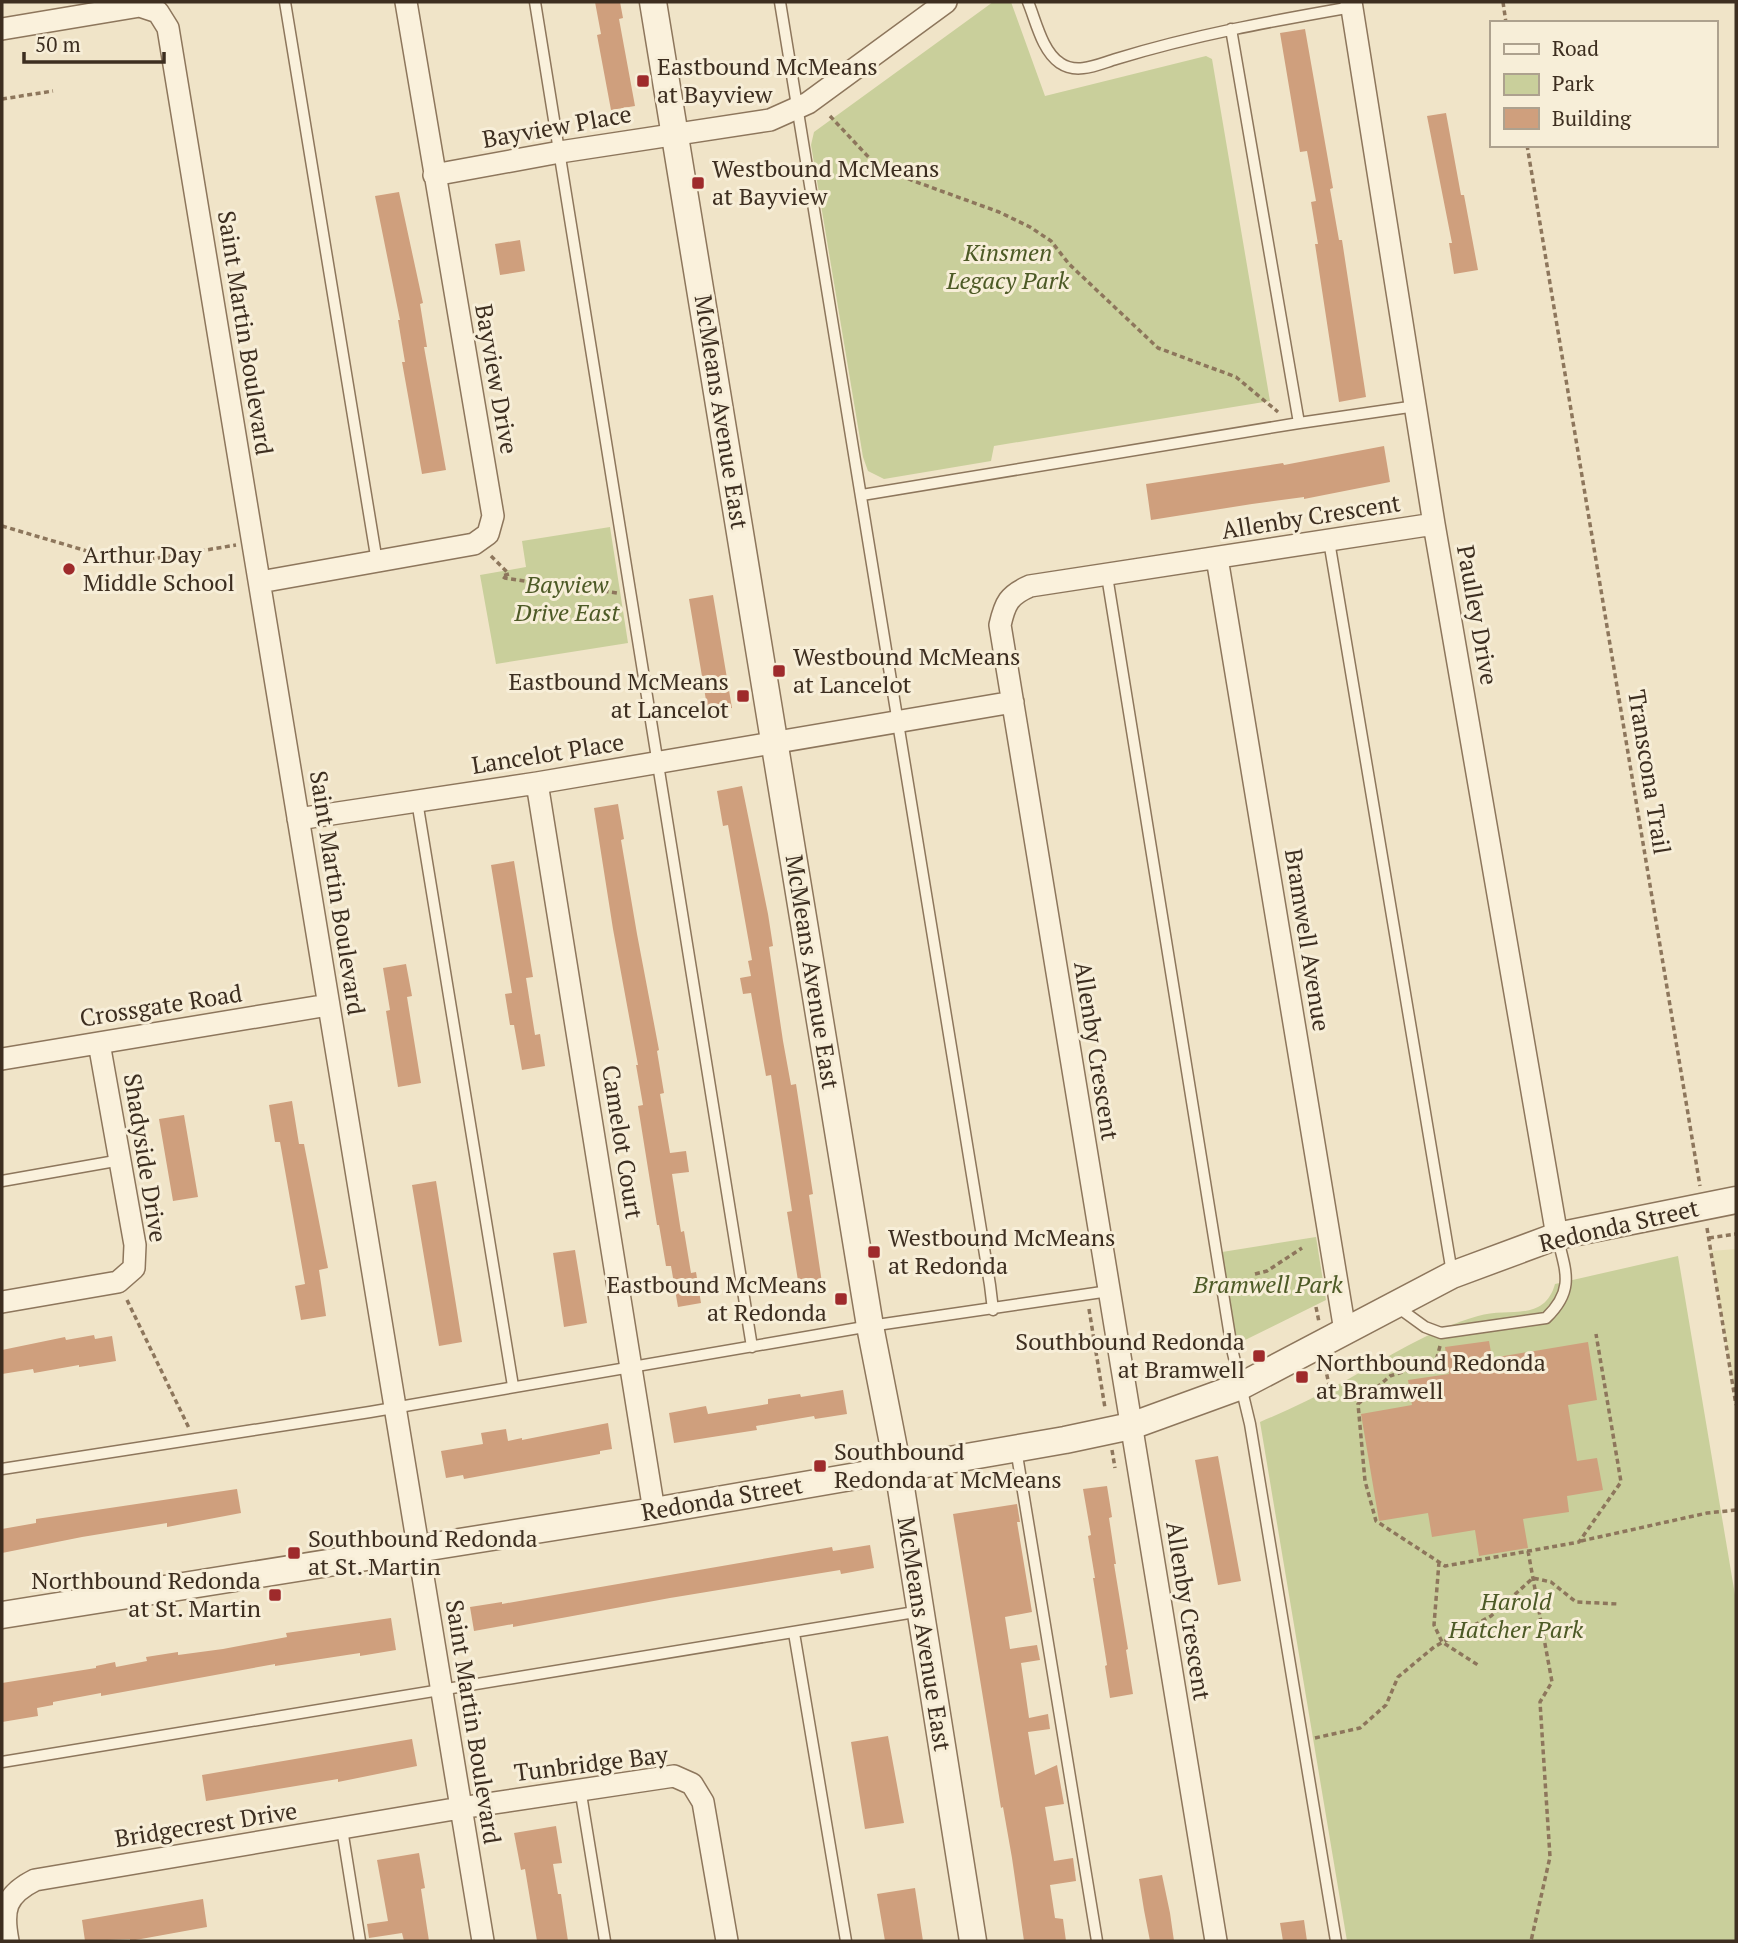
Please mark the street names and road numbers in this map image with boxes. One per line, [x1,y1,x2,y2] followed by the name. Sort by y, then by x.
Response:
[480,97,634,155] street label: Bayview Place
[211,208,281,457] street label: Saint Martin Boulevard
[688,292,756,531] street label: McMeans Avenue East
[468,301,526,456] street label: Bayview Drive
[1219,486,1403,546] street label: Allenby Crescent
[1450,542,1506,687] street label: Paulley Drive
[1621,687,1679,856] street label: Transcona Trail
[469,725,626,781] street label: Lancelot Place
[303,768,373,1017] street label: Saint Martin Boulevard
[1278,846,1338,1033] street label: Bramwell Avenue
[779,852,847,1091] street label: McMeans Avenue East
[1067,959,1127,1143] street label: Allenby Crescent
[77,976,244,1034] street label: Crossgate Road
[595,1063,651,1221] street label: Camelot Court
[117,1071,175,1245] street label: Shadyside Drive
[1536,1191,1702,1259] street label: Redonda Street
[639,1468,805,1528] street label: Redonda Street
[891,1514,959,1753] street label: McMeans Avenue East
[1159,1519,1219,1703] street label: Allenby Crescent
[439,1597,509,1846] street label: Saint Martin Boulevard
[512,1738,670,1788] street label: Tunbridge Bay
[112,1794,299,1854] street label: Bridgecrest Drive

